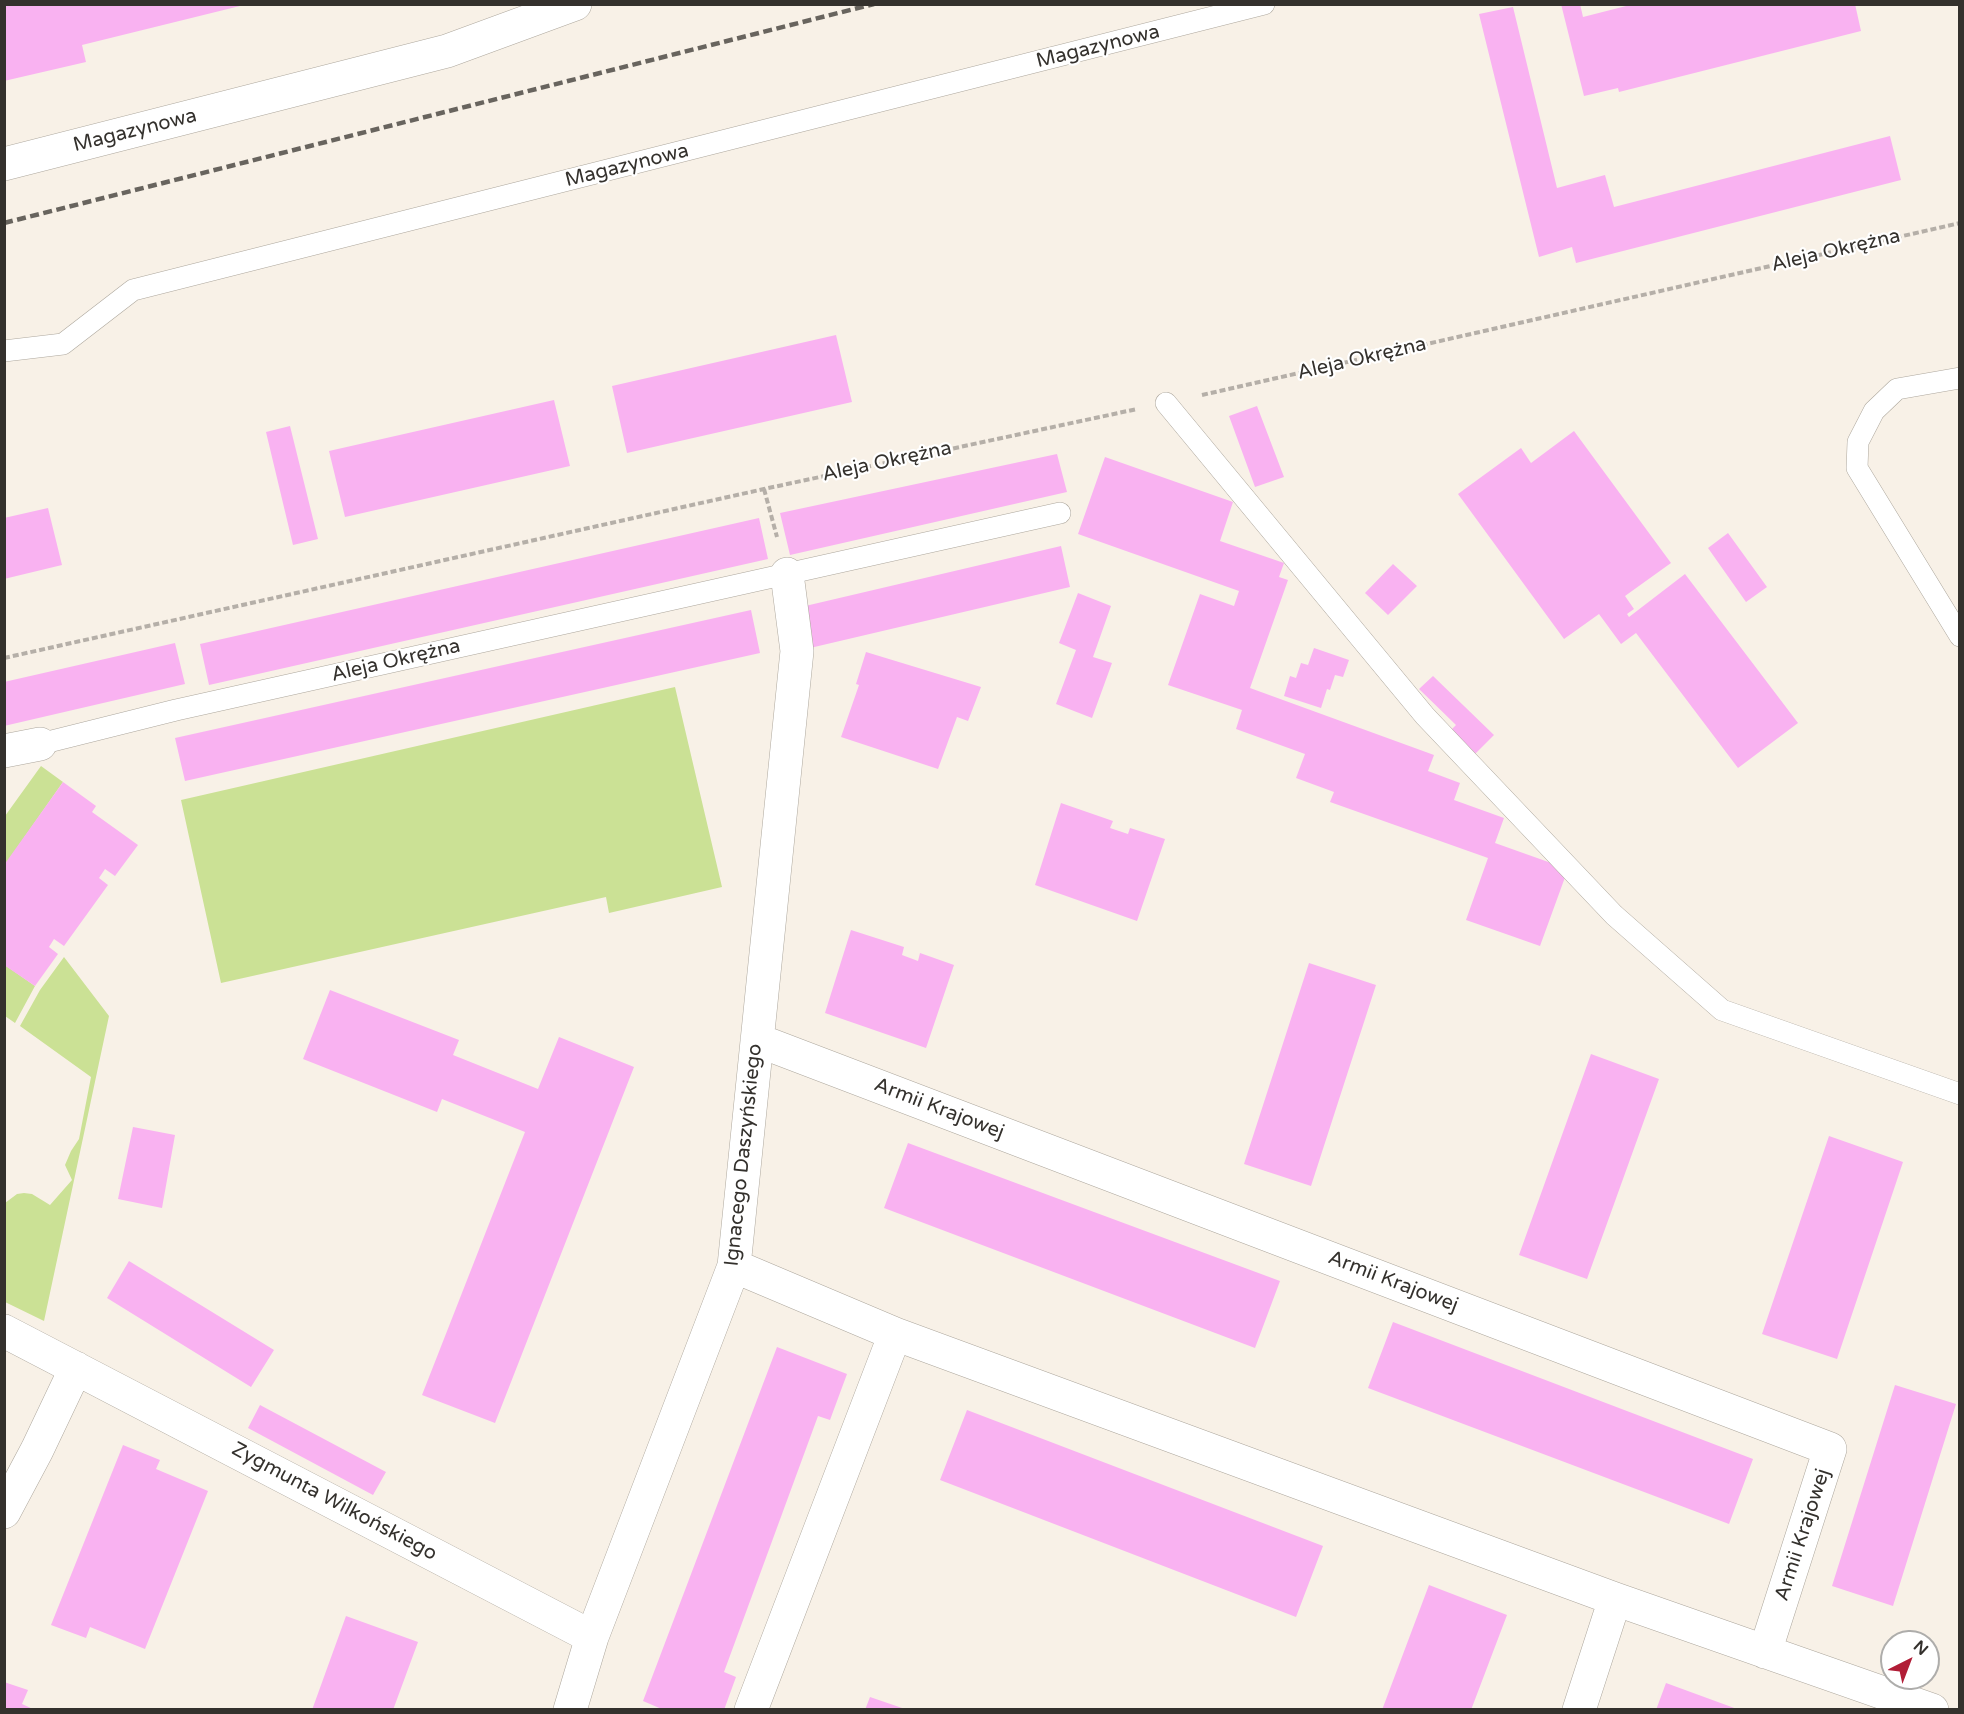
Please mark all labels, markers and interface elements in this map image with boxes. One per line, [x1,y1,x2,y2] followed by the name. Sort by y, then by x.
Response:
[1034,20,1162,74] street label: Magazynowa
[71,104,199,158] street label: Magazynowa
[563,139,691,193] street label: Magazynowa
[1769,225,1903,277] street label: Aleja Okrężna
[1295,333,1429,385] street label: Aleja Okrężna
[820,437,954,487] street label: Aleja Okrężna
[329,635,463,687] street label: Aleja Okrężna
[720,1043,768,1267] street label: Ignacego Daszyńskiego
[871,1073,1007,1145] street label: Armii Krajowej
[1325,1246,1461,1318] street label: Armii Krajowej
[227,1438,441,1566] street label: Zygmunta Wilkońskiego
[1770,1466,1836,1604] street label: Armii Krajowej
[1880,1630,1940,1690] north arrow
[1909,1636,1932,1660] text: N

